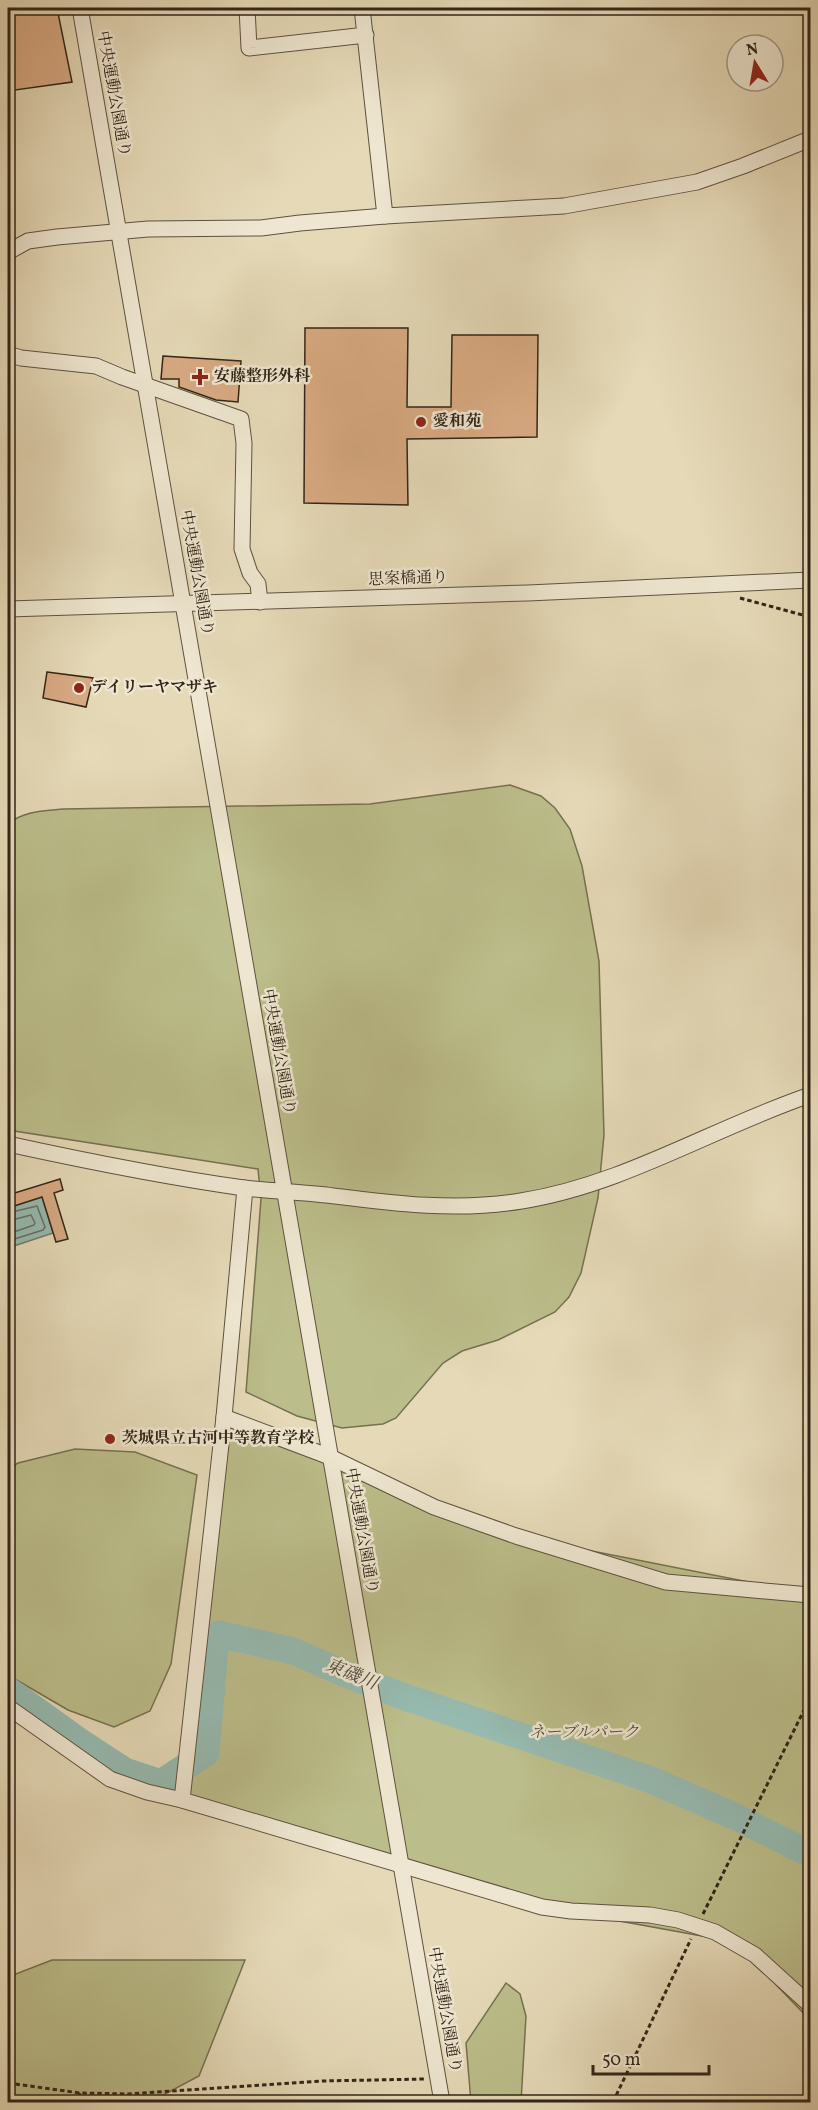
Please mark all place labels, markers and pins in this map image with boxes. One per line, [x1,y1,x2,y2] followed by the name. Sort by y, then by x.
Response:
[214,366,311,388] place label: 安藤整形外科
[191,368,209,386] marker: 安藤整形外科
[433,411,482,433] place label: 愛和苑
[414,415,428,429] marker: 愛和苑
[91,677,218,699] place label: デイリーヤマザキ
[72,681,86,695] marker: デイリーヤマザキ
[122,1428,315,1450] place label: 茨城県立古河中等教育学校
[103,1432,117,1446] marker: 茨城県立古河中等教育学校

